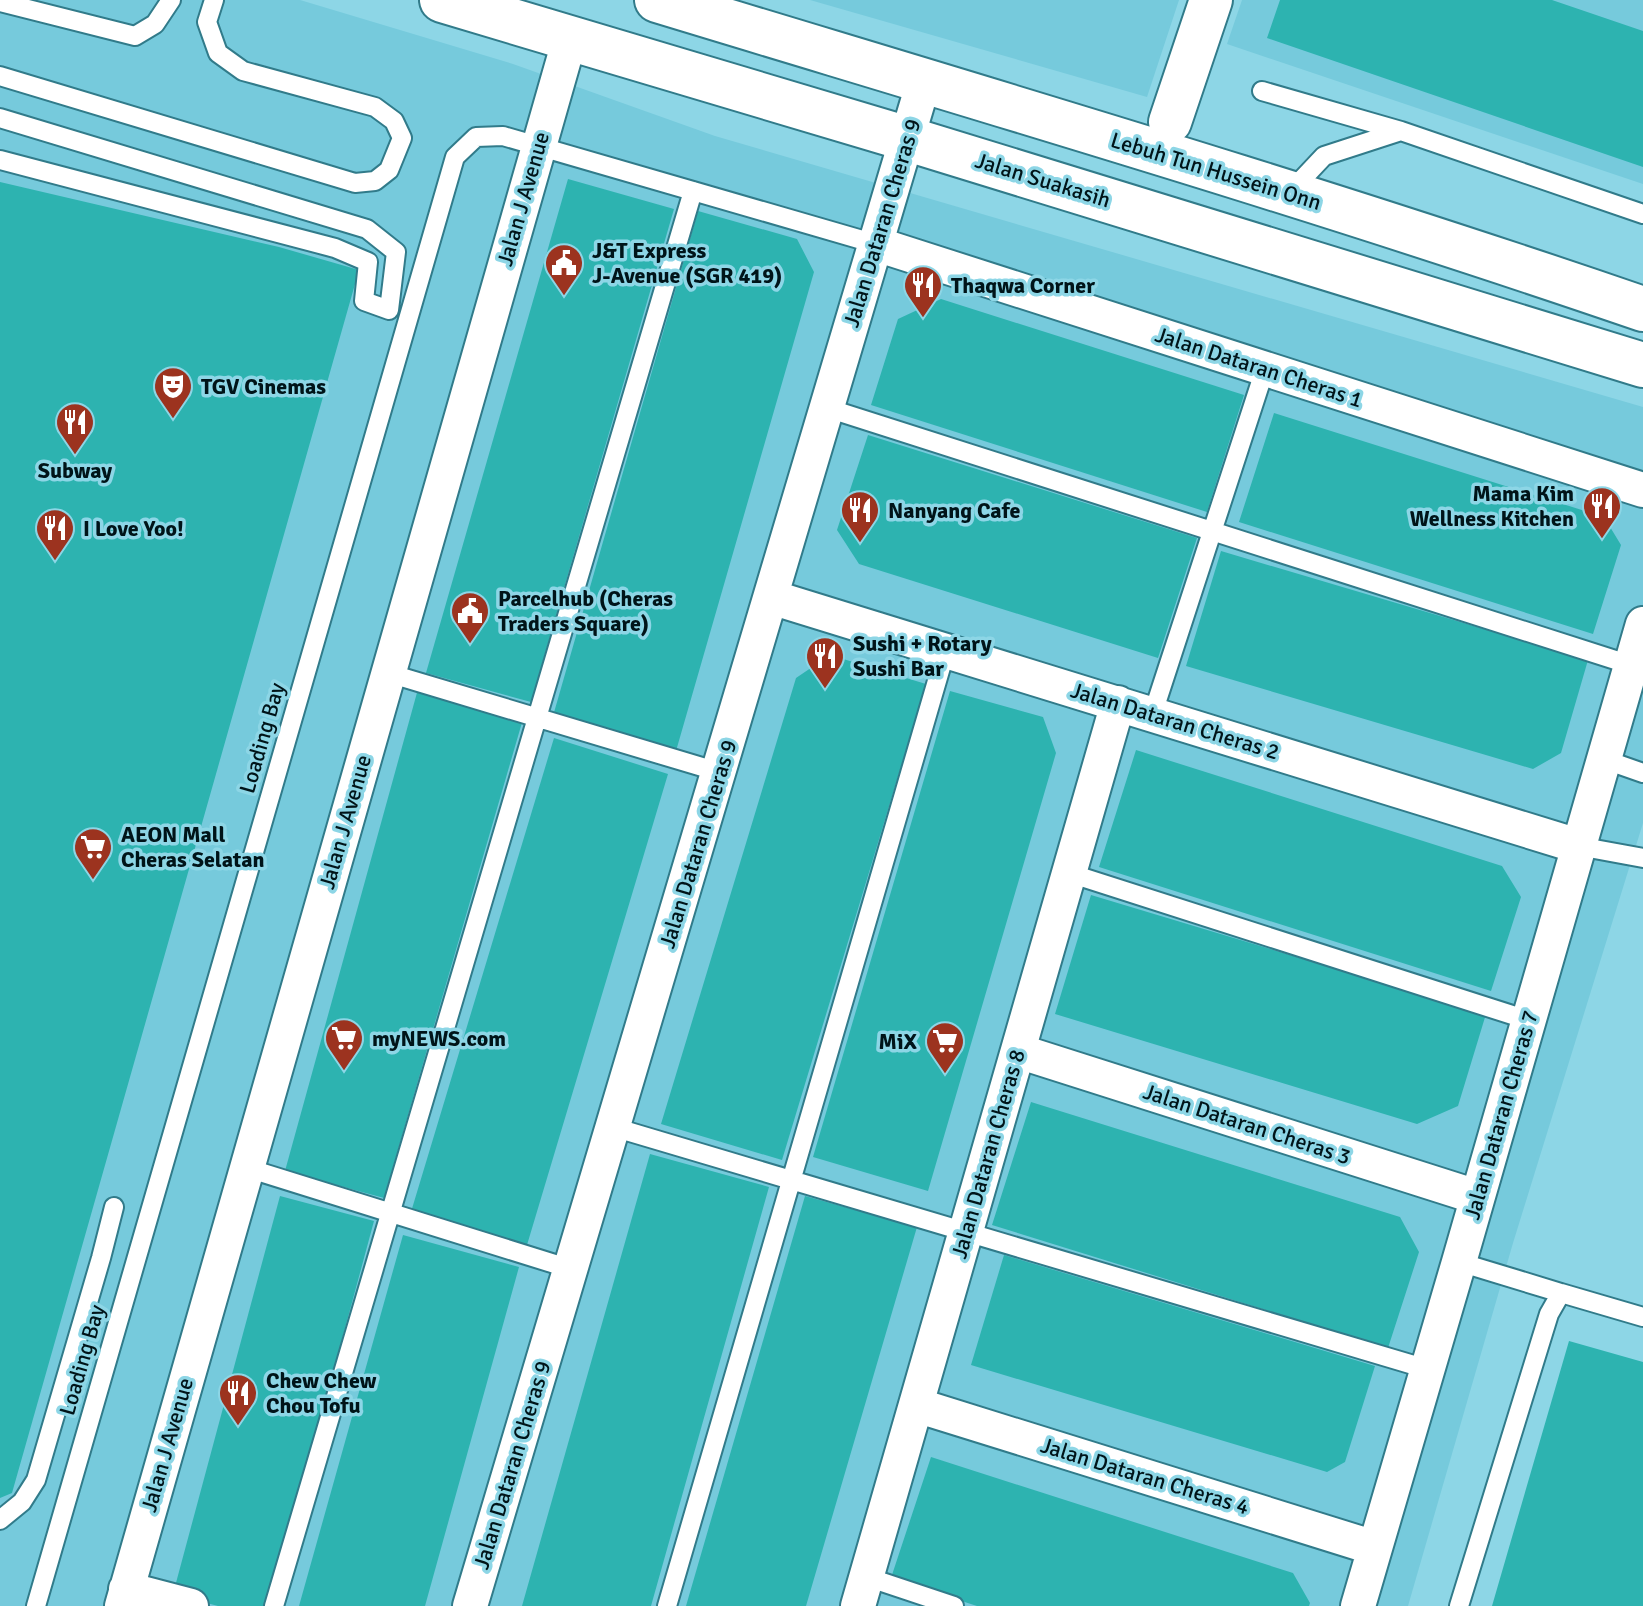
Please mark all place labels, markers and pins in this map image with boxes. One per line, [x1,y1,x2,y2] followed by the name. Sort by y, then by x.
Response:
[592,237,782,289] place label: J&T Express J-Avenue (SGR 419)
[543,242,585,297] public building icon: J&T Express J-Avenue (SGR 419)
[902,264,944,319] restaurant icon: Thaqwa Corner
[951,272,1095,299] place label: Thaqwa Corner
[152,365,194,420] theatre icon: TGV Cinemas
[201,373,326,400] place label: TGV Cinemas
[54,401,96,456] restaurant icon: Subway
[38,457,112,484] place label: Subway
[1410,480,1574,532] place label: Mama Kim Wellness Kitchen
[1581,485,1623,540] restaurant icon: Mama Kim Wellness Kitchen
[839,489,881,544] restaurant icon: Nanyang Cafe
[888,497,1020,524] place label: Nanyang Cafe
[34,507,76,562] restaurant icon: I Love Yoo!
[83,515,184,542] place label: I Love Yoo!
[498,585,673,637] place label: Parcelhub (Cheras Traders Square)
[449,590,491,645] public building icon: Parcelhub (Cheras Traders Square)
[853,630,992,682] place label: Sushi + Rotary Sushi Bar
[804,635,846,690] restaurant icon: Sushi + Rotary Sushi Bar
[121,821,264,873] place label: AEON Mall Cheras Selatan
[72,826,114,881] supermarket icon: AEON Mall Cheras Selatan
[323,1017,365,1072] supermarket icon: myNEWS.com
[924,1020,966,1075] supermarket icon: MiX
[372,1025,506,1052] place label: myNEWS.com
[879,1028,917,1055] place label: MiX
[266,1367,377,1419] place label: Chew Chew Chou Tofu
[217,1372,259,1427] restaurant icon: Chew Chew Chou Tofu

